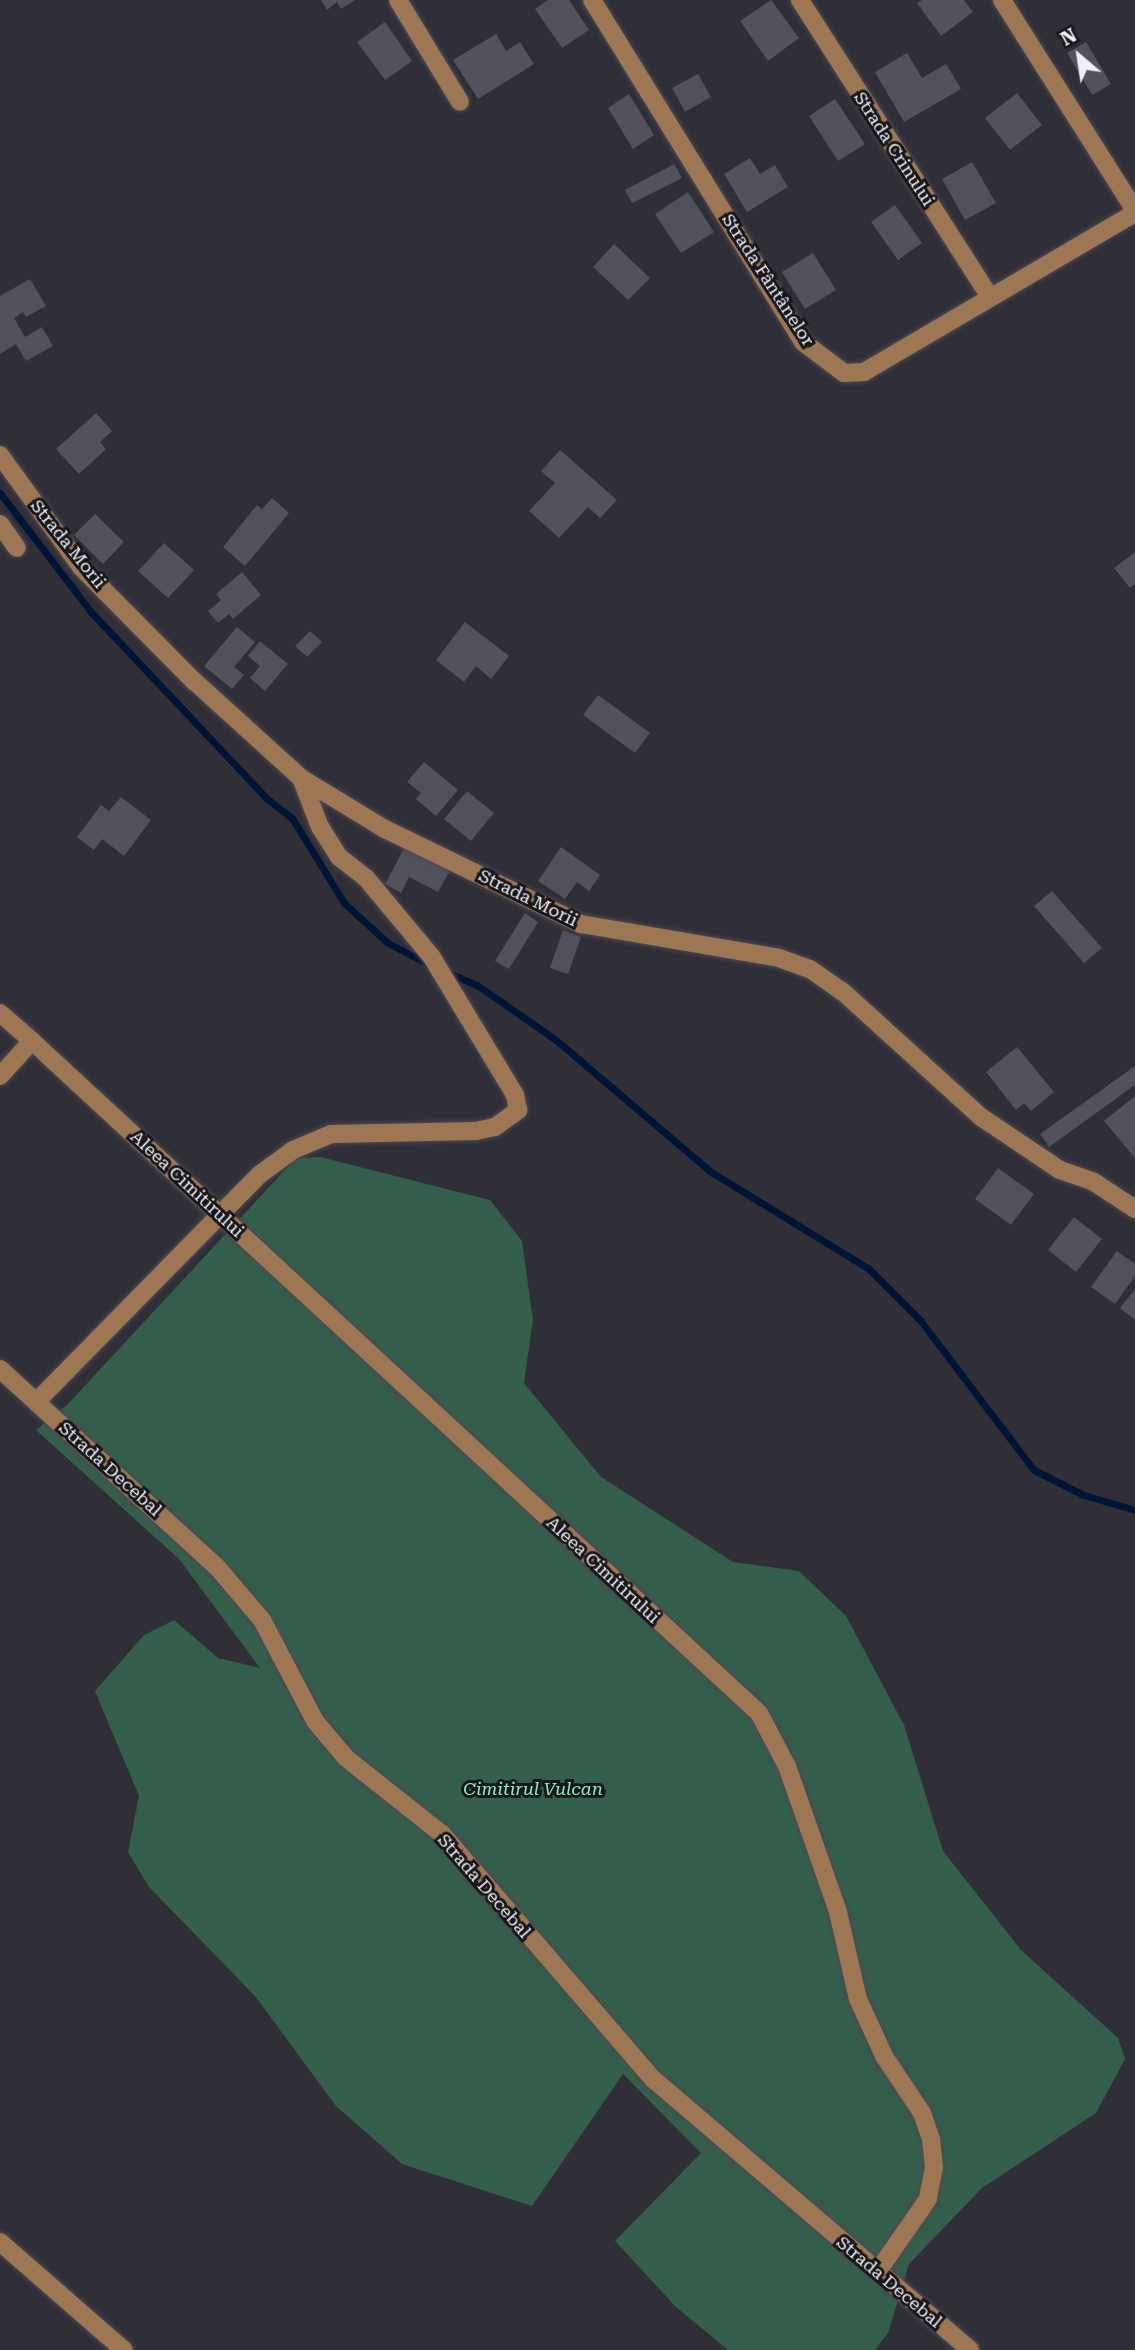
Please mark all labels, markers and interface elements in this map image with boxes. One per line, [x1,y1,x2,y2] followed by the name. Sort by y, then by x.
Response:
[1044,21,1114,91] north arrow
[1057,24,1081,51] text: N
[849,88,939,210] street label: Strada Crinului
[717,210,819,350] street label: Strada Fântânelor
[26,495,110,593] street label: Strada Morii
[475,865,581,931] street label: Strada Morii
[126,1126,248,1242] street label: Aleea Cimitirului
[54,1417,166,1521] street label: Strada Decebal
[542,1512,664,1628] street label: Aleea Cimitirului
[463,1778,603,1800] park label: Cimitirul Vulcan
[433,1829,535,1943] street label: Strada Decebal
[832,2232,946,2332] street label: Strada Decebal

